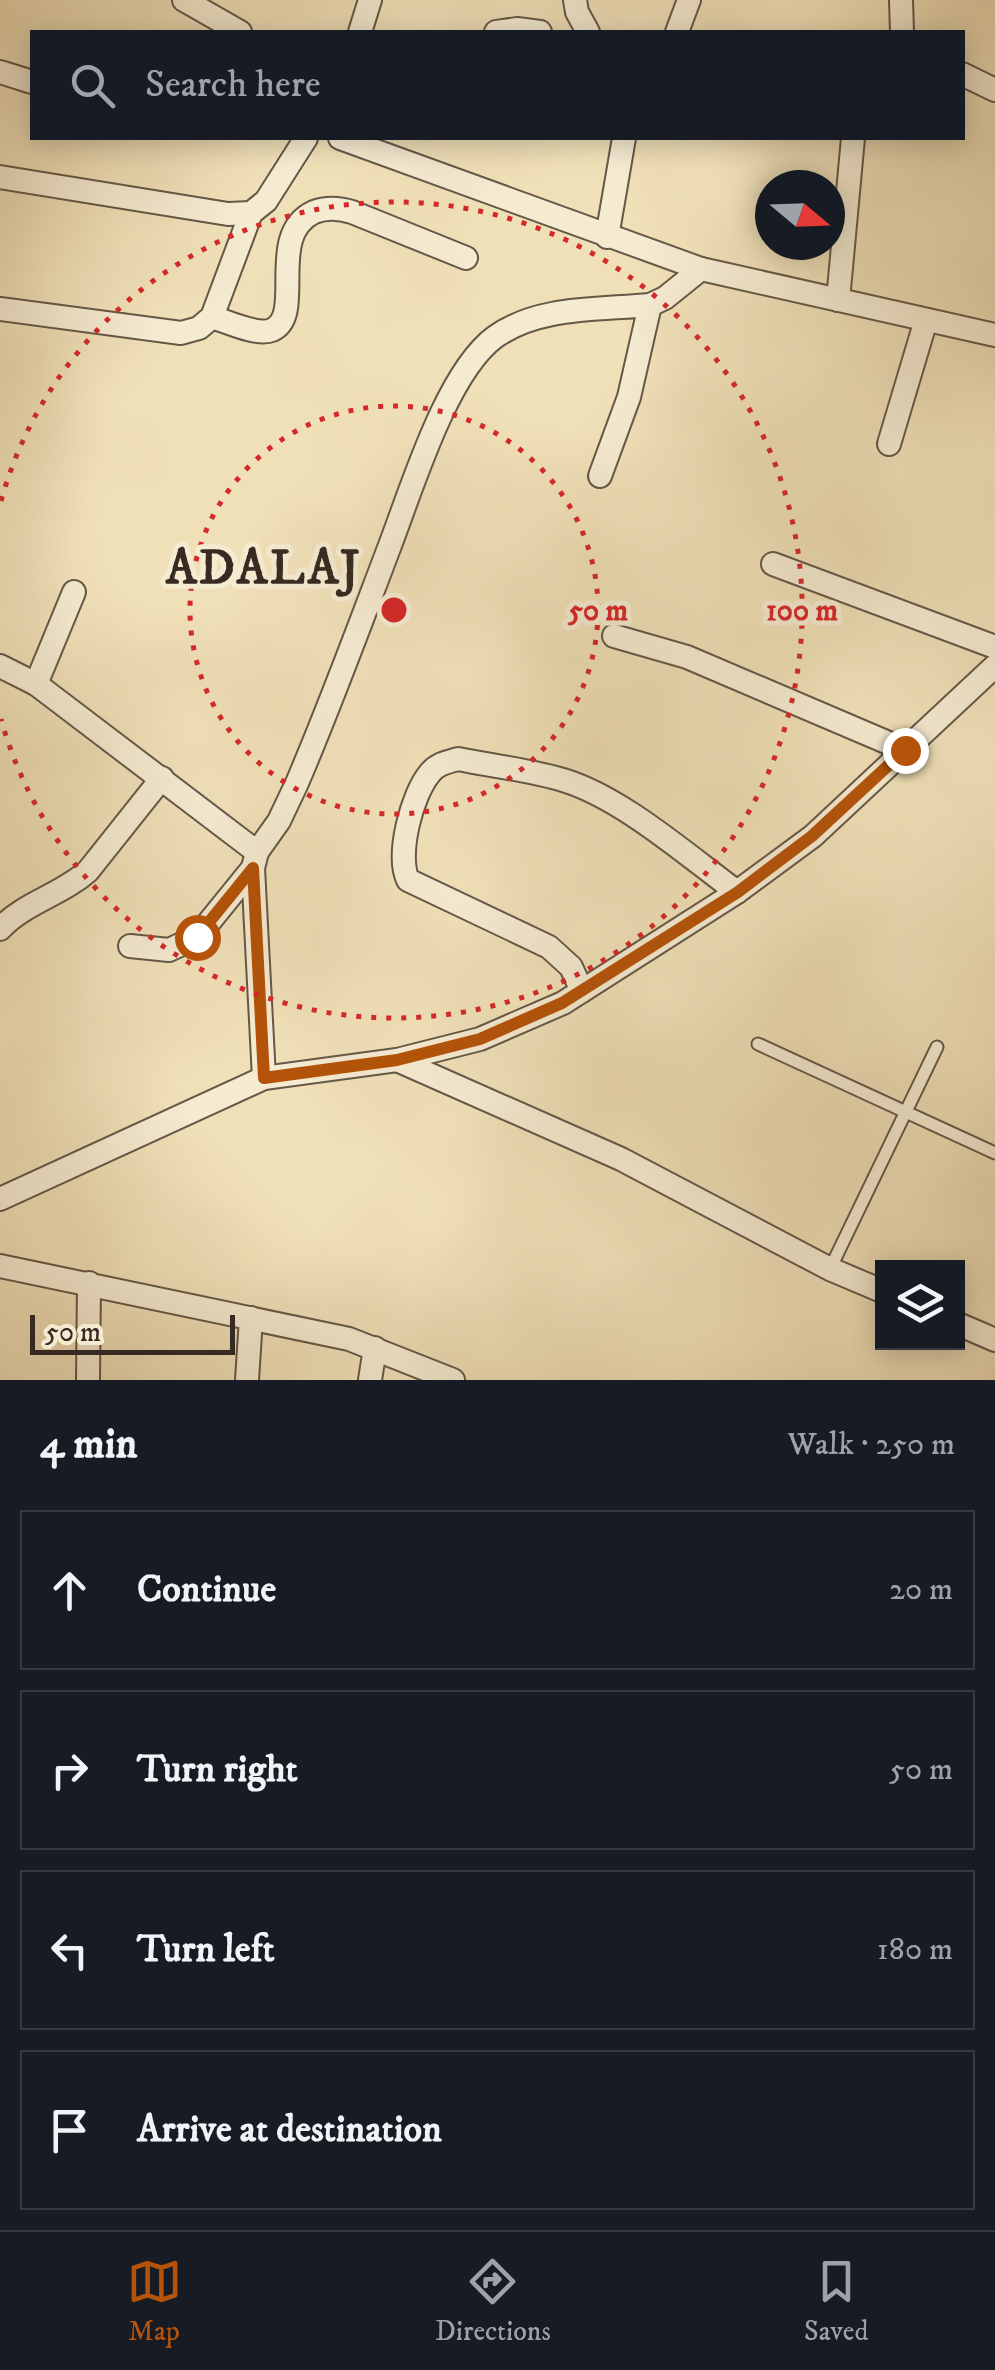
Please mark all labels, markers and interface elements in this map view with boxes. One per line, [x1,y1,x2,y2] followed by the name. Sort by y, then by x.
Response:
[30,30,965,140] search box
[65,58,120,113] icon: search
[145,61,321,109] text: Search here
[755,170,845,260] north arrow
[165,539,362,599] district label: ADALAJ
[376,592,412,628] centre of rings
[567,593,628,630] text: 50 m
[766,593,839,630] text: 100 m
[883,728,929,774] route end
[175,915,221,961] route start
[875,1260,965,1350] map controls
[875,1260,965,1350] button: layers
[30,1310,235,1354] scale bar
[45,1315,101,1350] text: 50 m
[40,1419,138,1471] text: 4 min
[788,1425,955,1465] text: Walk · 250 m
[42,1563,97,1618] icon: ahead
[137,1566,276,1614] text: Continue
[889,1570,953,1610] text: 20 m
[42,1743,97,1798] icon: right
[137,1746,298,1794] text: Turn right
[889,1750,953,1790] text: 50 m
[42,1923,97,1978] icon: left
[137,1926,275,1974] text: Turn left
[877,1930,953,1970] text: 180 m
[42,2103,97,2158] icon: arrive
[137,2106,442,2154] text: Arrive at destination
[127,2254,182,2349] tab: Map
[435,2254,551,2349] tab: Directions
[804,2254,868,2349] tab: Saved

